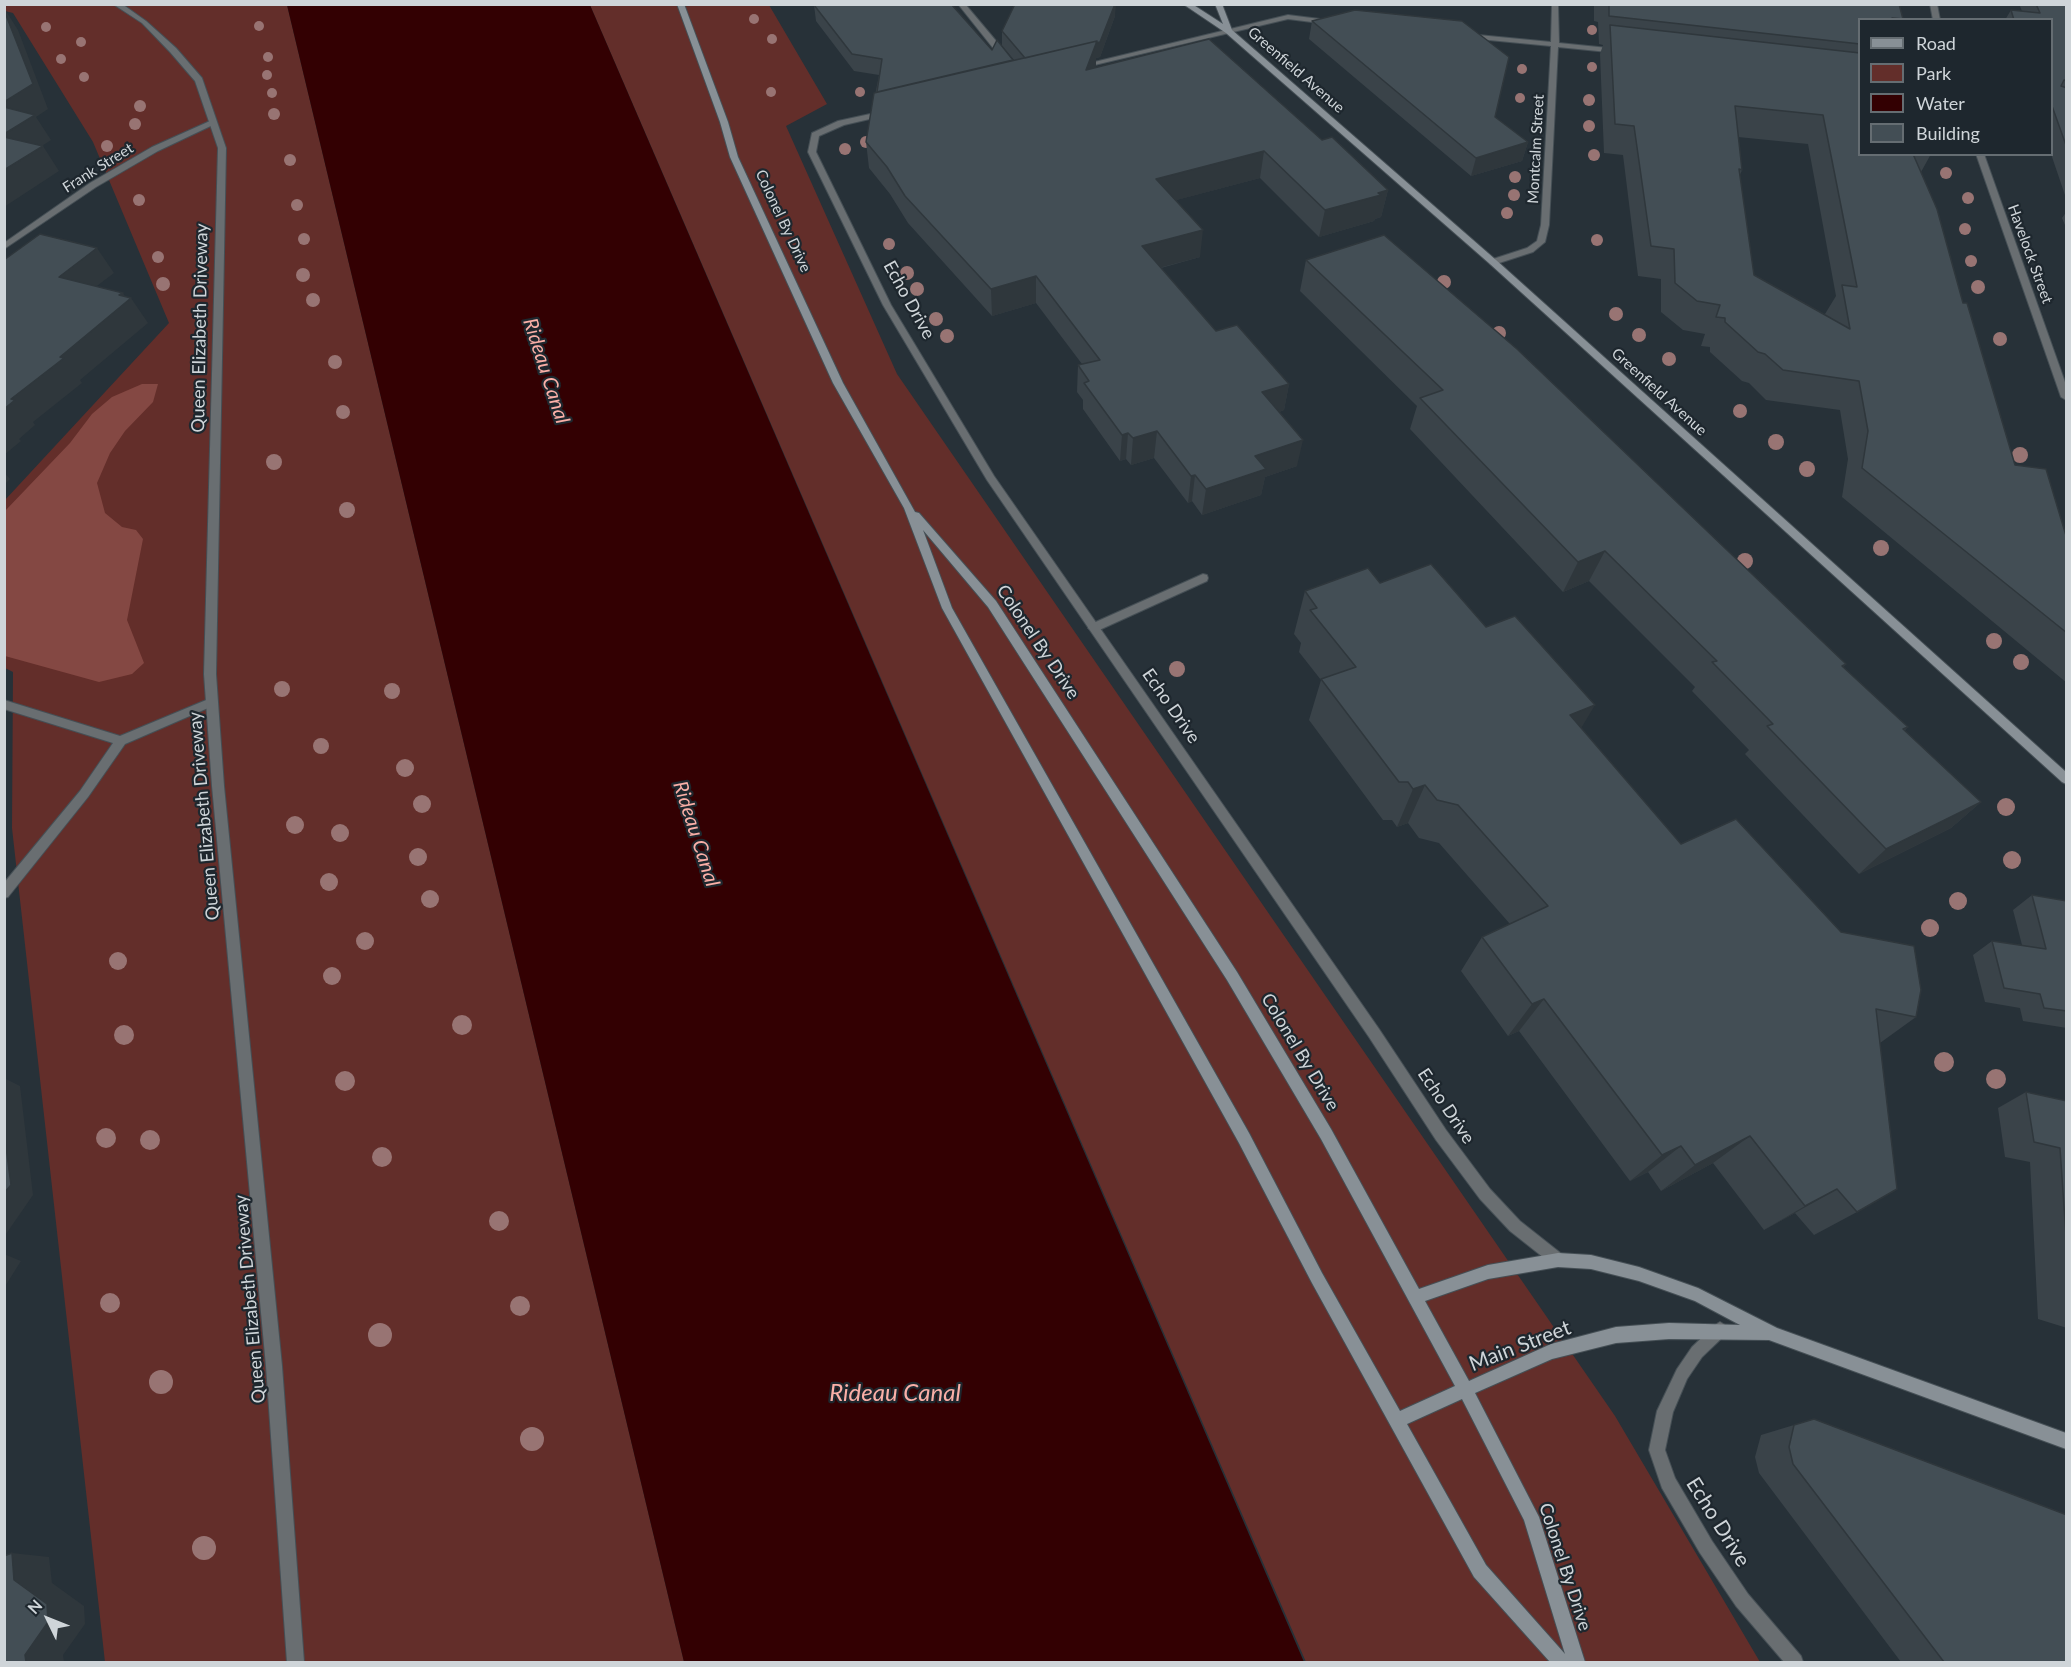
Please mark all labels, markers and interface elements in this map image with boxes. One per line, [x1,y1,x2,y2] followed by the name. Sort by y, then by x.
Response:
[1858,18,2053,156] legend
[1244,23,1348,117] street label: Greenfield Avenue
[1916,32,1956,54] text: Road
[1916,62,1951,84] text: Park
[1916,92,1965,114] text: Water
[1524,94,1548,204] street label: Montcalm Street
[1916,122,1980,144] text: Building
[59,139,137,197] street label: Frank Street
[751,167,815,275] street label: Colonel By Drive
[2004,202,2056,306] street label: Havelock Street
[187,223,213,433] street label: Queen Elizabeth Driveway
[879,257,939,343] street label: Echo Drive
[518,315,574,427] water label: Rideau Canal
[1608,344,1710,440] street label: Greenfield Avenue
[992,581,1084,703] street label: Colonel By Drive
[1137,664,1205,748] street label: Echo Drive
[184,711,224,921] street label: Queen Elizabeth Driveway
[668,778,724,890] water label: Rideau Canal
[1256,989,1344,1115] street label: Colonel By Drive
[1413,1064,1479,1148] street label: Echo Drive
[230,1194,270,1404] street label: Queen Elizabeth Driveway
[1466,1315,1574,1377] street label: Main Street
[829,1379,961,1407] water label: Rideau Canal
[1681,1473,1755,1571] street label: Echo Drive
[1534,1500,1596,1634] street label: Colonel By Drive
[18,1589,78,1649] north arrow
[23,1595,46,1617] text: N

